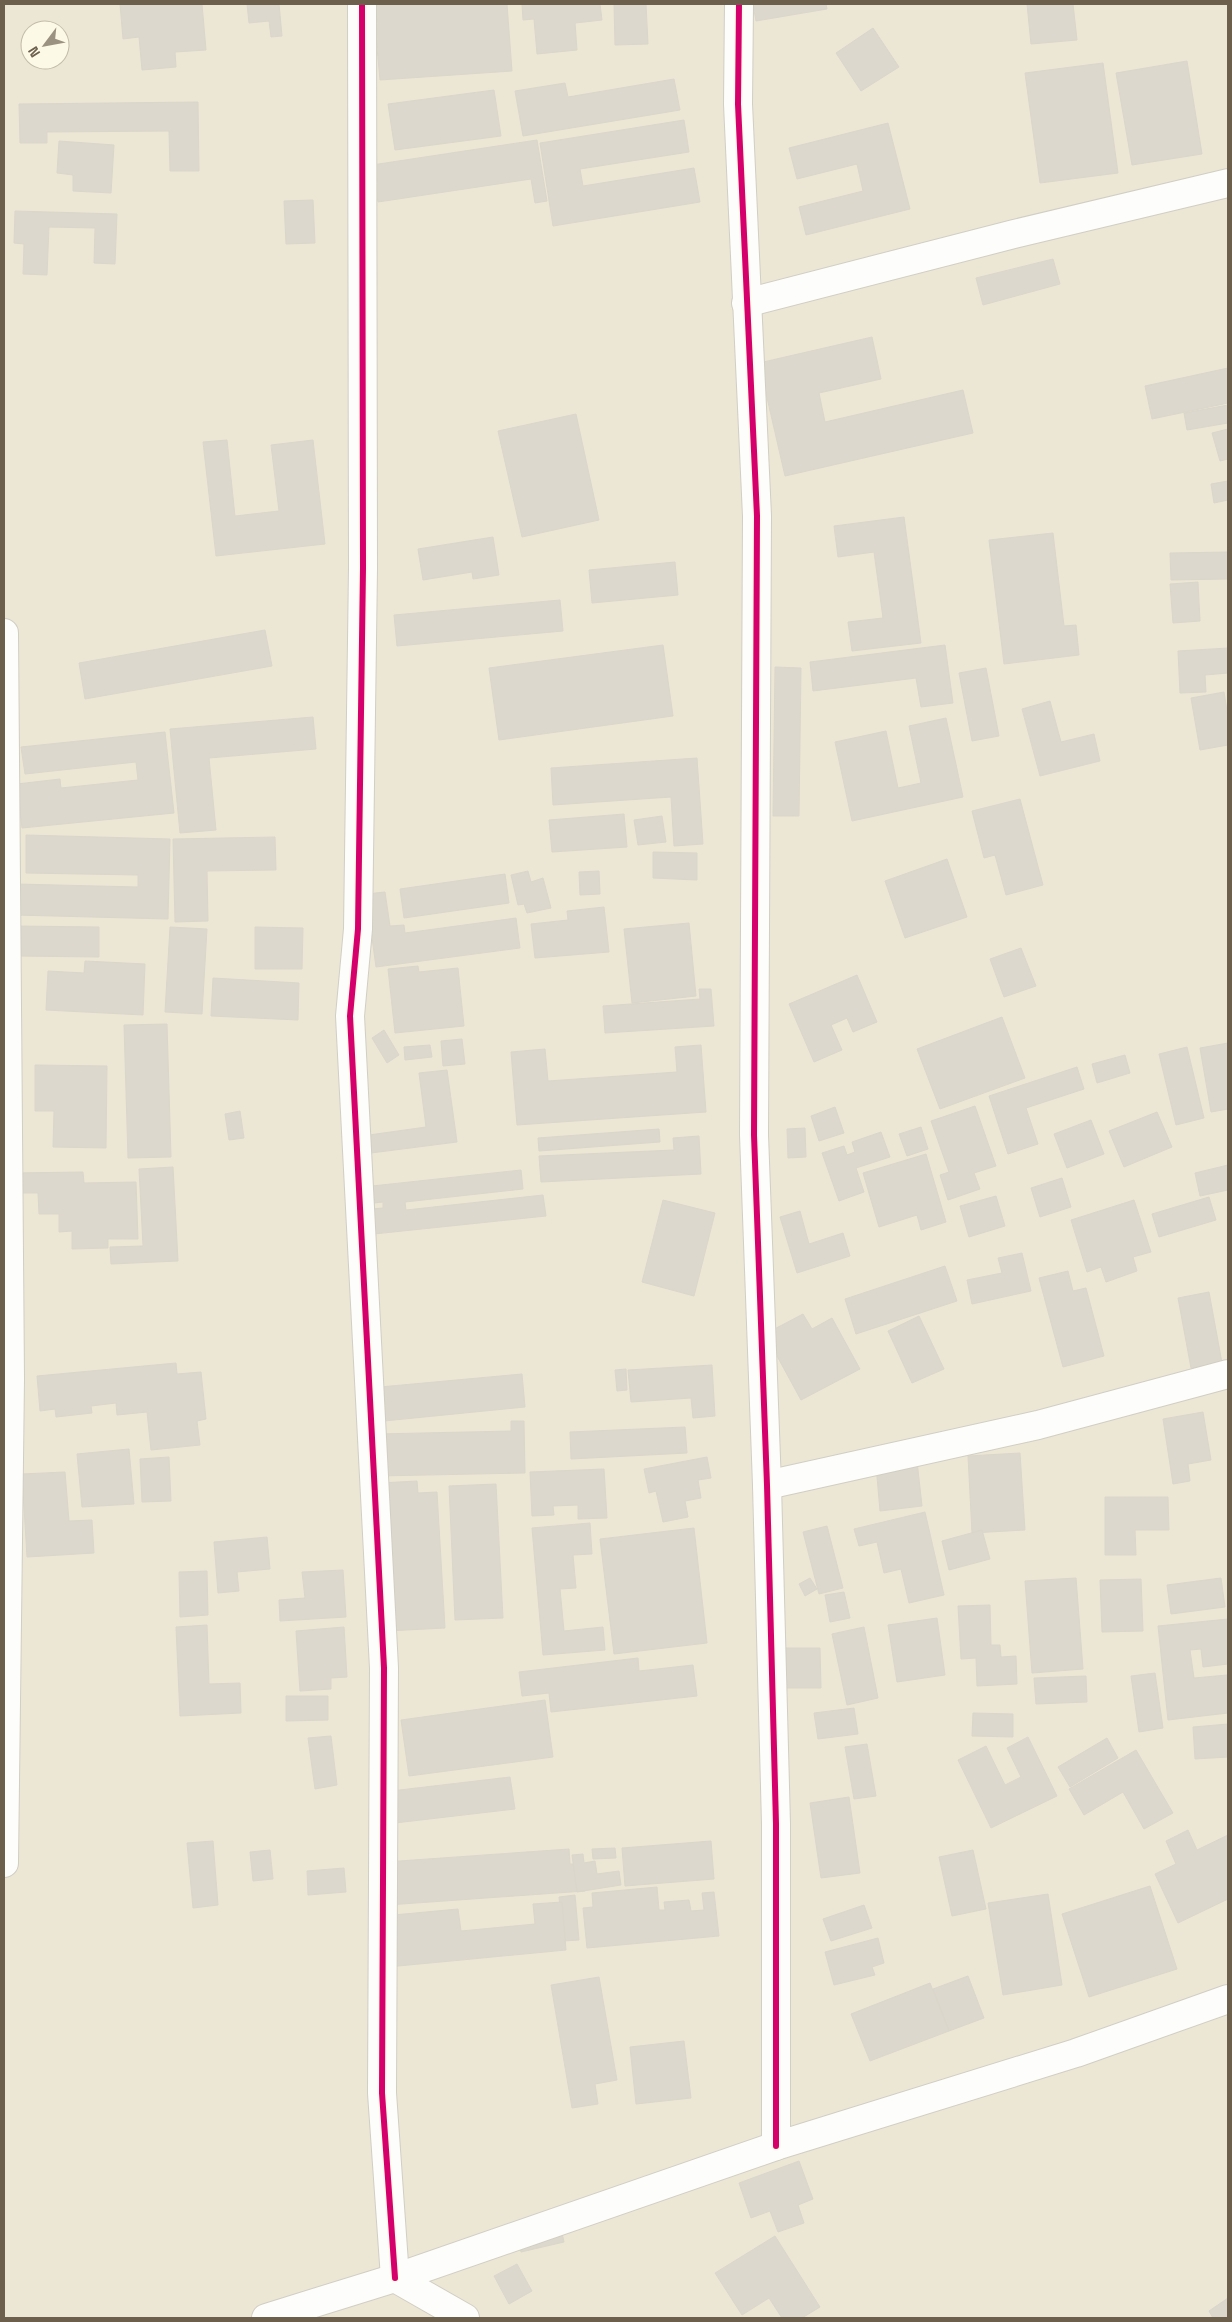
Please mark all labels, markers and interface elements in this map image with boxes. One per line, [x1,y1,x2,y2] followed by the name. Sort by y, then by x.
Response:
[20,20,70,70] north arrow
[24,43,44,61] text: N

